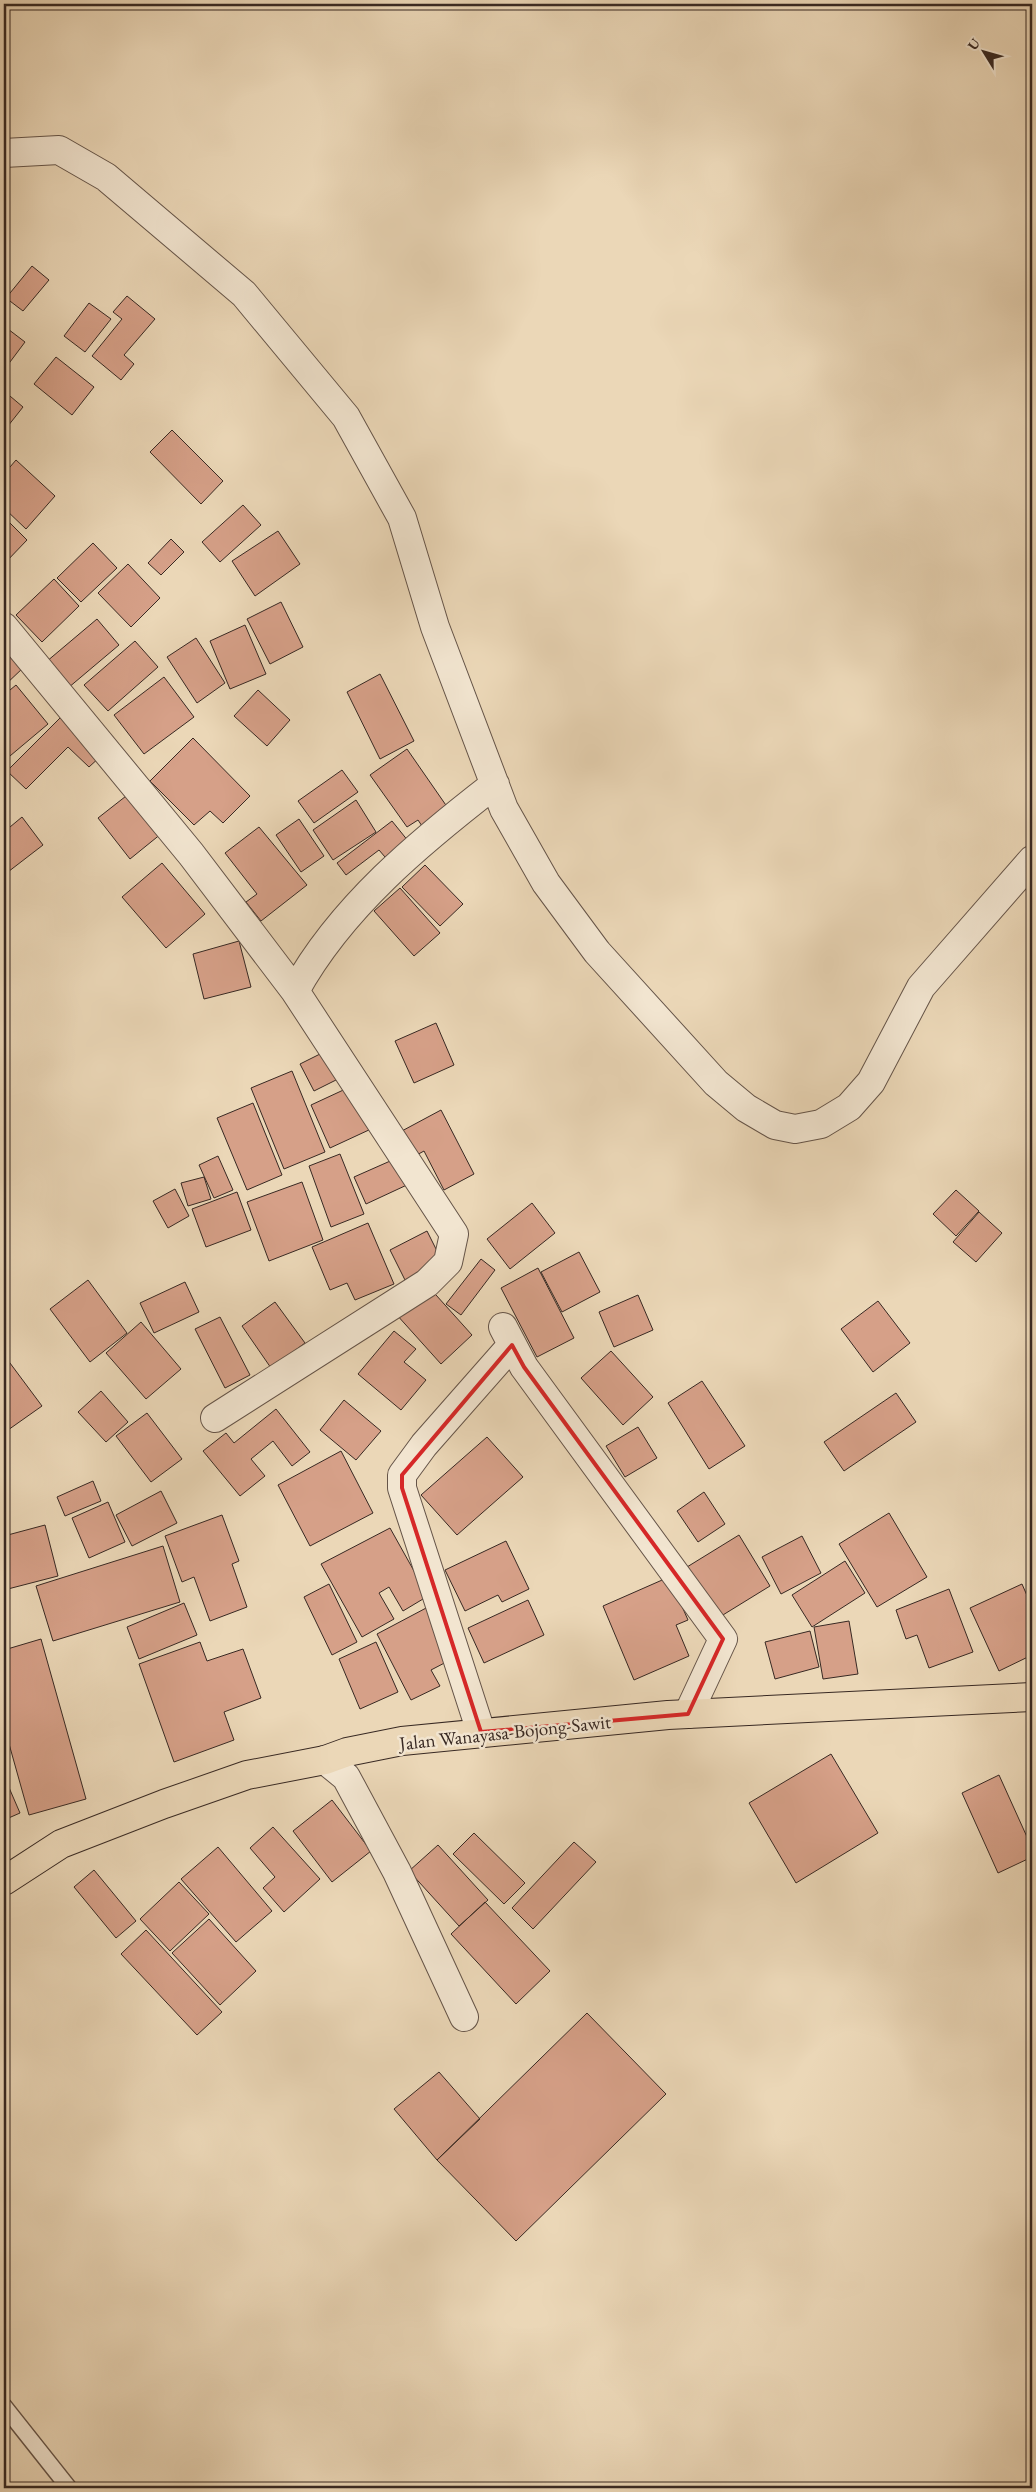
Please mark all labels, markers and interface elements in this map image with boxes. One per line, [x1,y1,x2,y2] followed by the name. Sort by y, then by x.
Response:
[958,28,1008,78] north arrow
[963,34,984,54] text: U
[396,1709,612,1756] street label: Jalan Wanayasa-Bojong-Sawit

